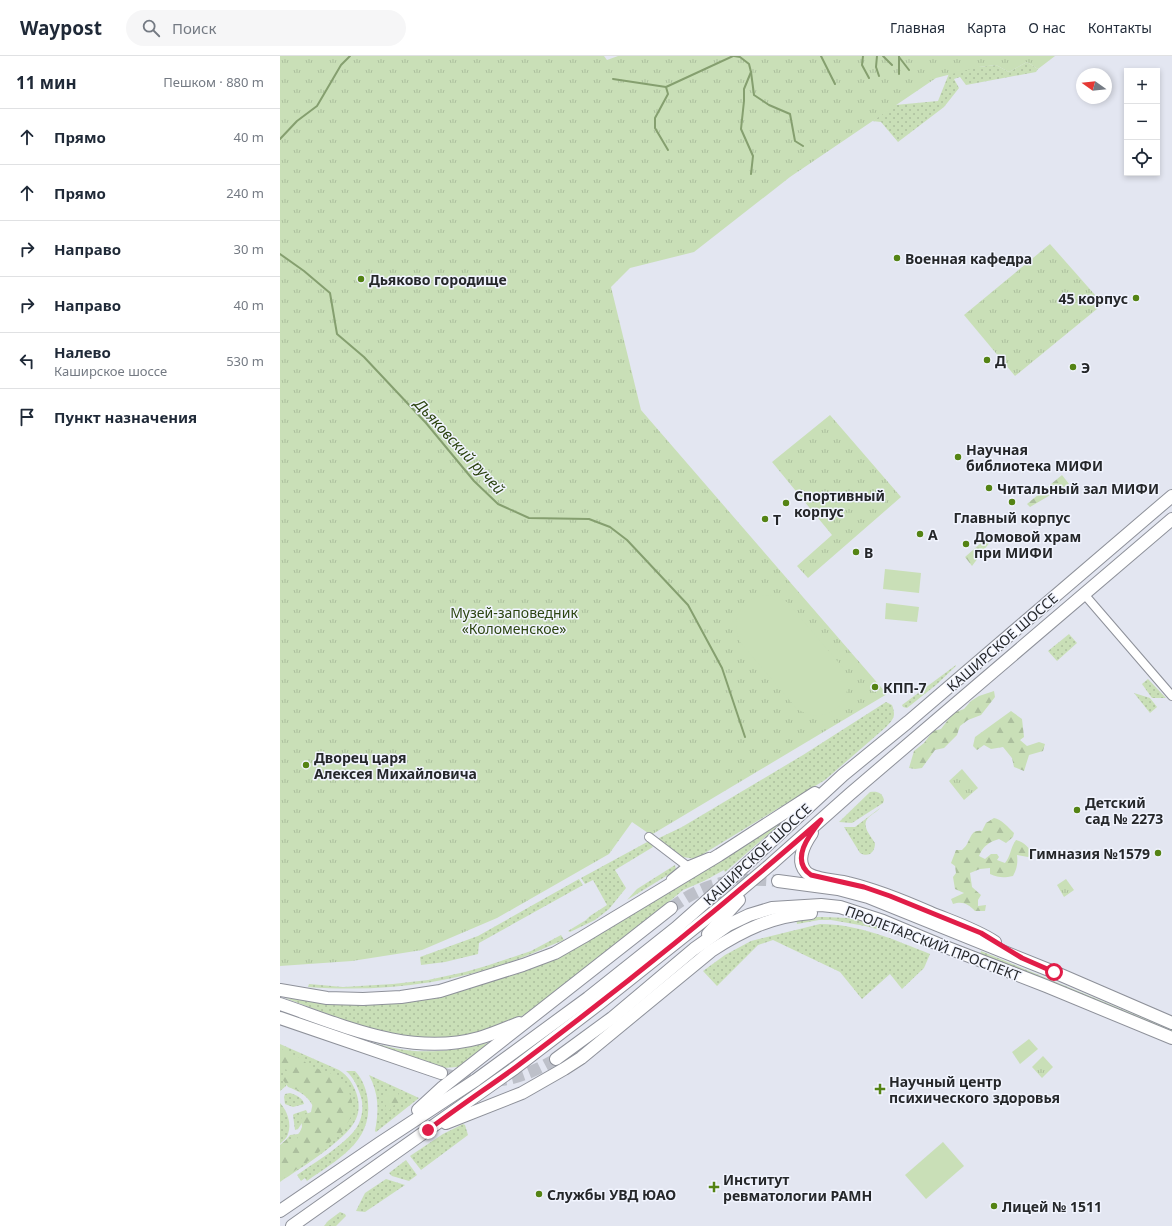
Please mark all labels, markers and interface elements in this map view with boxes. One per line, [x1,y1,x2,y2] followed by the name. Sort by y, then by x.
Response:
[126,10,406,46] search box
[20,15,102,41] text: Waypost
[140,17,162,39] icon: search
[172,18,216,38] text: Поиск
[890,18,945,37] text: Главная
[967,18,1006,37] text: Карта
[1028,18,1066,37] text: О нас
[1088,18,1152,37] text: Контакты
[1076,68,1112,104] north arrow
[1124,68,1160,176] map controls
[1124,68,1160,104] button: +
[16,71,77,94] text: 11 мин
[163,73,264,91] text: Пешком · 880 m
[1124,104,1160,140] button: −
[16,126,38,148] icon: ahead
[54,127,106,147] text: Прямо
[234,128,264,146] text: 40 m
[1124,140,1160,176] button: locate
[16,182,38,204] icon: ahead
[54,183,106,203] text: Прямо
[226,184,264,202] text: 240 m
[16,238,38,260] icon: right
[54,239,121,259] text: Направо
[234,240,264,258] text: 30 m
[905,249,1032,268] place label: Военная кафедра
[892,253,902,263] marker: Военная кафедра
[369,270,507,289] place label: Дьяково городище
[356,274,366,284] marker: Дьяково городище
[1058,289,1128,308] place label: 45 корпус
[1131,293,1141,303] marker: 45 корпус
[16,294,38,316] icon: right
[54,295,121,315] text: Направо
[234,296,264,314] text: 40 m
[54,342,111,362] text: Налево
[16,350,38,372] icon: left
[995,351,1006,370] place label: Д
[226,352,264,370] text: 530 m
[982,355,992,365] marker: Д
[1081,358,1090,377] place label: Э
[54,362,167,380] text: Каширское шоссе
[1068,362,1078,372] marker: Э
[409,392,510,498] water label: Дьяковский ручей
[16,406,38,428] icon: arrive
[54,407,197,427] text: Пункт назначения
[966,440,1103,475] place label: Научная библиотека МИФИ
[953,452,963,462] marker: Научная библиотека МИФИ
[997,479,1159,498] place label: Читальный зал МИФИ
[984,483,994,493] marker: Читальный зал МИФИ
[794,486,885,521] place label: Спортивный корпус
[1007,497,1017,507] marker: Главный корпус
[781,498,791,508] marker: Спортивный корпус
[953,508,1071,527] place label: Главный корпус
[773,510,781,529] place label: Т
[760,514,770,524] marker: Т
[928,525,938,544] place label: А
[974,527,1081,562] place label: Домовой храм при МИФИ
[915,529,925,539] marker: А
[961,539,971,549] marker: Домовой храм при МИФИ
[864,543,873,562] place label: В
[851,547,861,557] marker: В
[942,588,1062,696] street label: КАШИРСКОЕ ШОССЕ
[450,603,578,638] park label: Музей-заповедник «Коломенское»
[883,678,927,697] place label: КПП-7
[870,682,880,692] marker: КПП-7
[314,748,477,783] place label: Дворец царя Алексея Михайловича
[301,760,311,770] marker: Дворец царя Алексея Михайловича
[1085,793,1163,828] place label: Детский сад № 2273
[699,799,815,909] street label: КАШИРСКОЕ ШОССЕ
[1072,805,1082,815] marker: Детский сад № 2273
[1029,844,1150,863] place label: Гимназия №1579
[1153,848,1163,858] marker: Гимназия №1579
[843,901,1024,985] street label: ПРОЛЕТАРСКИЙ ПРОСПЕКТ
[1045,963,1063,981] route start
[889,1072,1060,1107] place label: Научный центр психического здоровья
[874,1083,886,1095] marker: Научный центр психического здоровья
[419,1121,437,1139] route end
[723,1170,872,1205] place label: Институт ревматологии РАМН
[708,1181,720,1193] marker: Институт ревматологии РАМН
[547,1185,676,1204] place label: Службы УВД ЮАО
[534,1189,544,1199] marker: Службы УВД ЮАО
[1002,1197,1102,1216] place label: Лицей № 1511
[989,1201,999,1211] marker: Лицей № 1511

